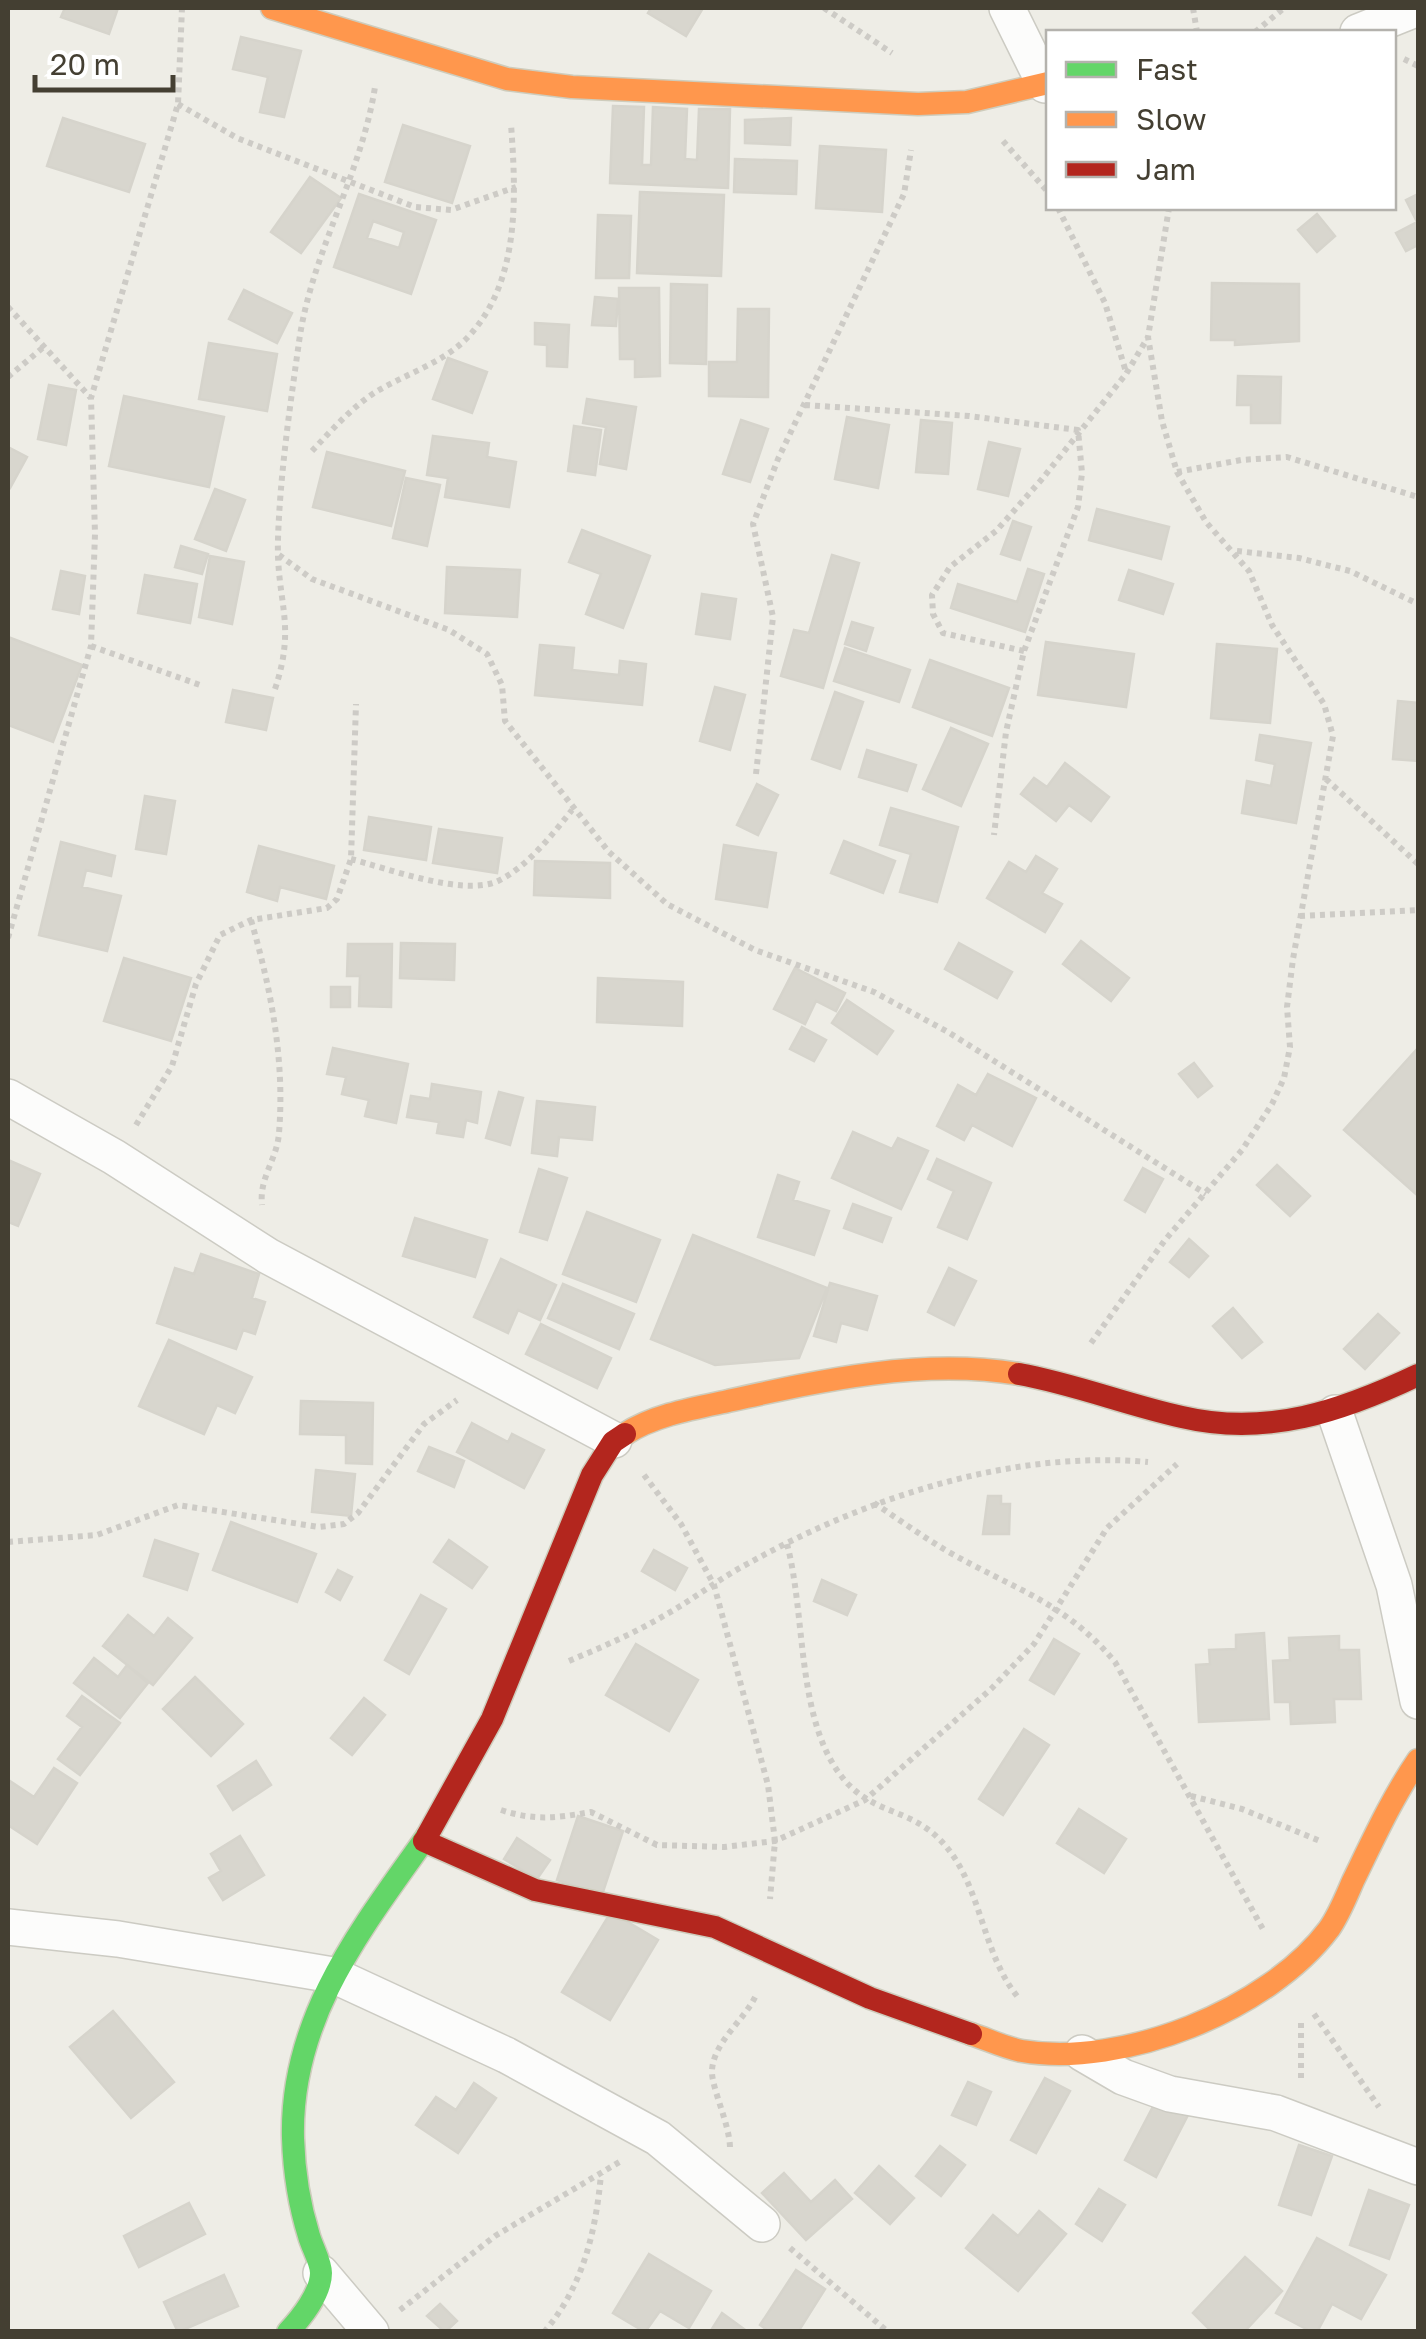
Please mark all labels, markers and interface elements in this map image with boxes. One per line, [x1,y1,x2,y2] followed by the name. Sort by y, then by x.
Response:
[35,30,172,92] scale bar
[1046,30,1396,210] legend
[50,46,120,82] text: 20 m
[1136,51,1198,87] text: Fast
[1136,101,1207,137] text: Slow
[1136,151,1196,187] text: Jam

